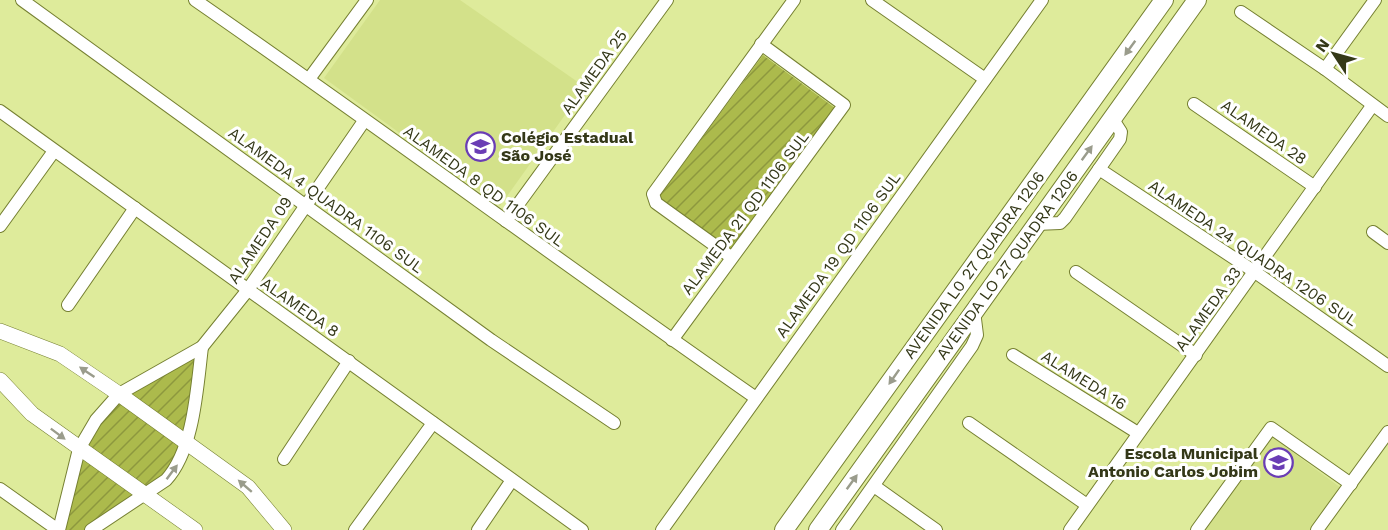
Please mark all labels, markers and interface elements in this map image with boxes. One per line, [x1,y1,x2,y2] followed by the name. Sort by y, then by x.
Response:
[1304,24,1364,84] north arrow
[557,26,631,118] street label: ALAMEDA 25
[1311,35,1333,56] text: N
[1124,39,1136,55] one-way arrow
[1217,95,1311,169] street label: ALAMEDA 28
[400,121,568,251] street label: ALAMEDA 8 QD 1106 SUL
[225,123,427,277] street label: ALAMEDA 4 QUADRA 1106 SUL
[677,127,813,298] street label: ALAMEDA 21 QD 1106 SUL
[501,128,634,165] place label: Colégio Estadual São José
[464,130,496,162] school or university icon: Colégio Estadual São José
[1081,145,1093,161] one-way arrow
[932,167,1082,363] street label: AVENIDA LO 27 QUADRA 1206
[772,168,905,341] street label: ALAMEDA 19 QD 1106 SUL
[900,168,1048,362] street label: AVENIDA L0 27 QUADRA 1206
[1145,176,1361,330] street label: ALAMEDA 24 QUADRA 1206 SUL
[224,193,296,287] street label: ALAMEDA 09
[1171,263,1245,355] street label: ALAMEDA 33
[257,273,343,341] street label: ALAMEDA 8
[1038,346,1130,414] street label: ALAMEDA 16
[79,367,95,378] one-way arrow
[889,369,900,385] one-way arrow
[50,427,66,440] one-way arrow
[1088,444,1259,481] place label: Escola Municipal Antonio Carlos Jobim
[1263,446,1295,478] school or university icon: Escola Municipal Antonio Carlos Jobim
[166,464,178,480] one-way arrow
[845,475,857,490] one-way arrow
[238,480,253,493] one-way arrow

